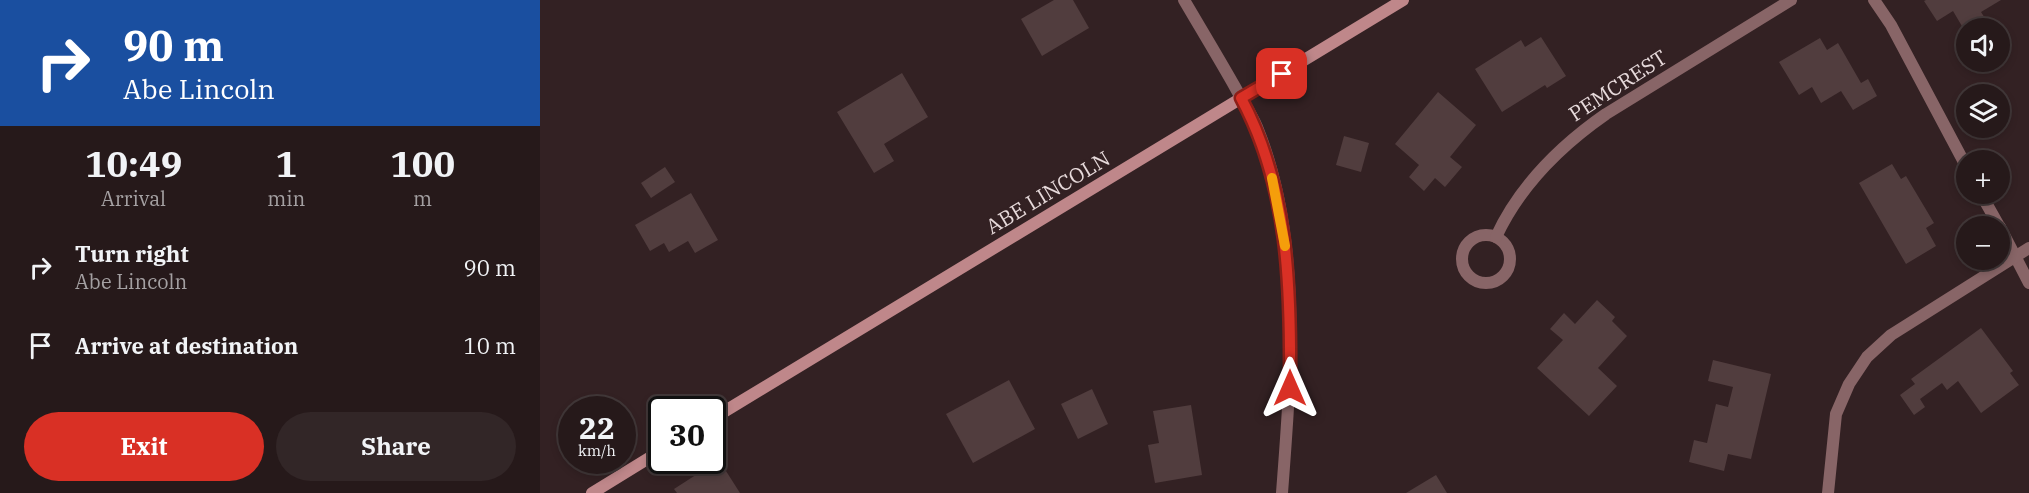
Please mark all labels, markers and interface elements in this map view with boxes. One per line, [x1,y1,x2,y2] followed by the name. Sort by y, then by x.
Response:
[123,18,224,73] text: 90 m
[1956,18,2010,270] map controls
[1956,18,2010,72] button: sound
[24,24,102,102] icon: right
[1563,43,1672,127] street label: PEMCREST
[1256,48,1307,99] pin
[1265,57,1298,90] icon: arrive
[123,71,275,106] text: Abe Lincoln
[1956,84,2010,138] button: layers
[85,140,182,187] text: 10:49
[275,140,297,187] text: 1
[390,140,455,187] text: 100
[980,144,1115,240] street label: ABE LINCOLN
[1956,150,2010,204] button: +
[101,185,166,212] text: Arrival
[267,185,305,212] text: min
[413,185,432,212] text: m
[1956,216,2010,270] button: −
[75,239,189,268] text: Turn right
[24,251,57,284] icon: right
[464,253,516,282] text: 90 m
[75,268,187,295] text: Abe Lincoln
[24,329,57,362] icon: arrive
[75,331,298,360] text: Arrive at destination
[464,331,516,360] text: 10 m
[1258,356,1322,420] position arrow
[648,396,726,474] speed limit sign: 30
[579,408,615,447] text: 22
[24,412,264,481] button: Exit
[276,412,516,481] button: Share
[578,441,616,460] text: km/h

